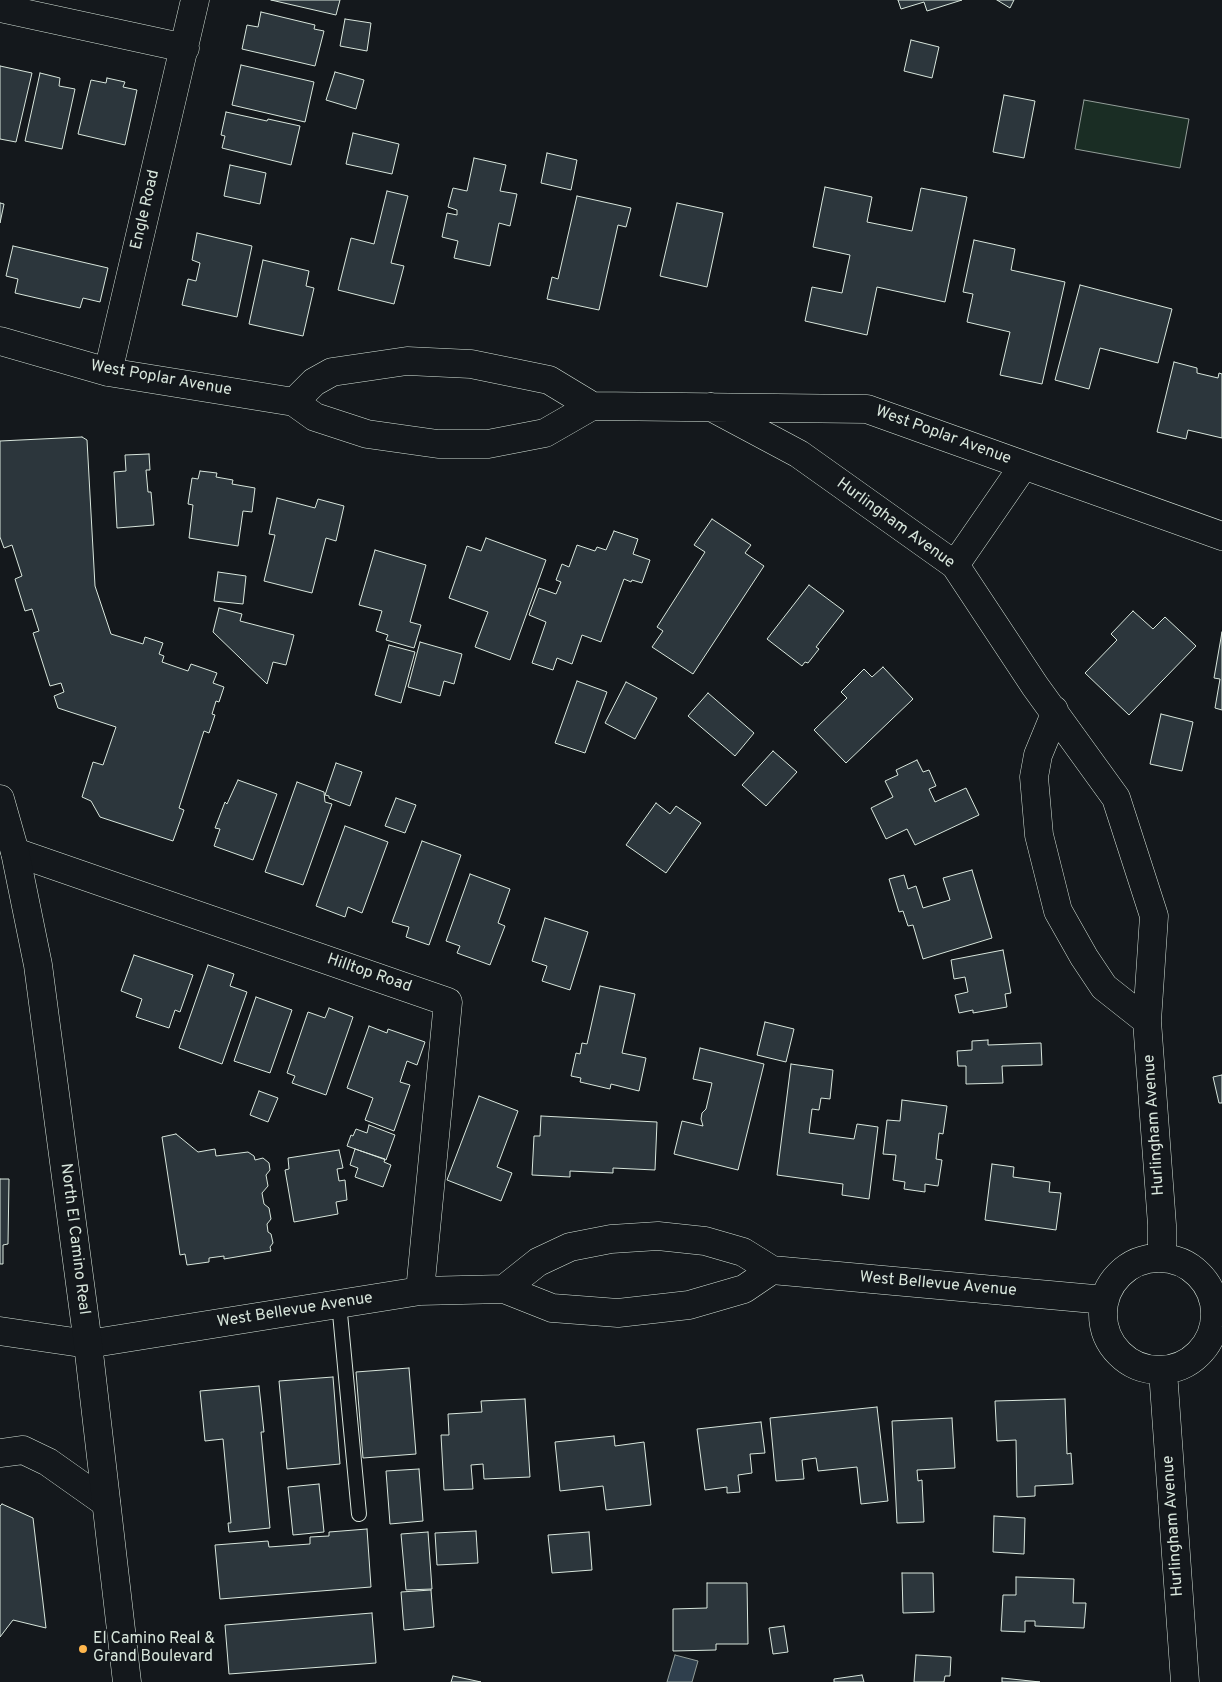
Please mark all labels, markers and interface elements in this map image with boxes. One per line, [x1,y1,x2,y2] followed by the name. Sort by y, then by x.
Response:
[127,168,165,252] street label: Engle Road
[89,357,233,401] street label: West Poplar Avenue
[873,403,1013,469] street label: West Poplar Avenue
[832,475,958,573] street label: Hurlingham Avenue
[324,951,414,997] street label: Hilltop Road
[1140,1054,1170,1196] street label: Hurlingham Avenue
[55,1162,93,1316] street label: North El Camino Real
[859,1269,1017,1301] street label: West Bellevue Avenue
[216,1289,374,1333] street label: West Bellevue Avenue
[1159,1455,1189,1597] street label: Hurlingham Avenue
[93,1630,215,1668] place label: El Camino Real & Grand Boulevard
[77,1643,89,1655] marker: El Camino Real & Grand Boulevard

